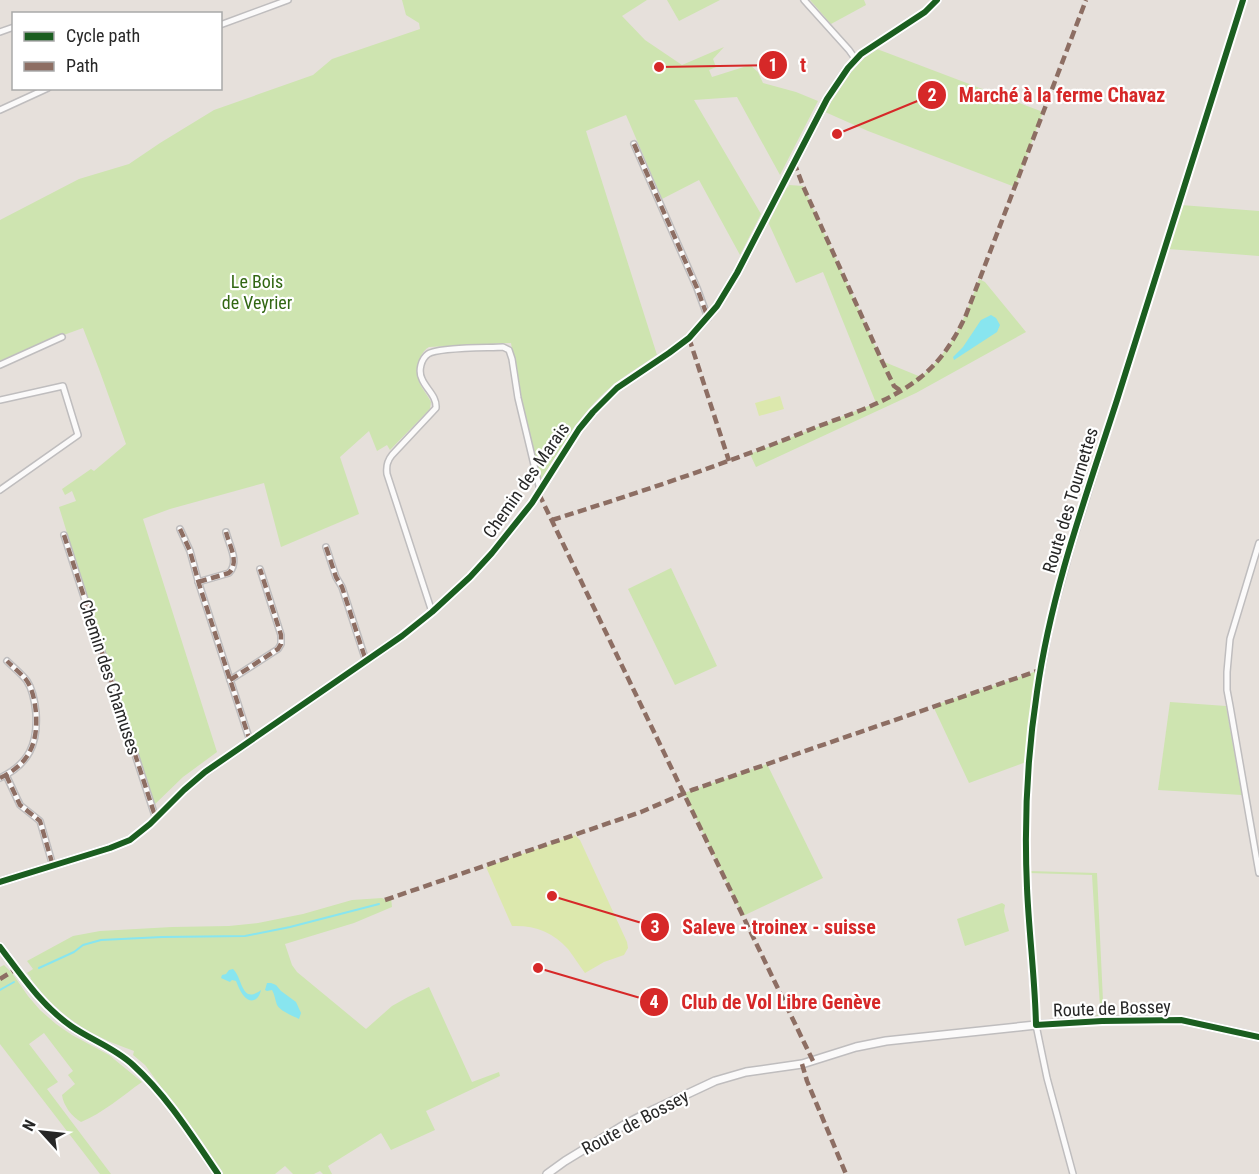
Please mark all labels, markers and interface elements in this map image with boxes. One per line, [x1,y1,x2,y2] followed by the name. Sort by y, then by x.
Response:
[12,12,222,90] legend
[66,25,140,46] text: Cycle path
[758,46,818,84] callout: t
[800,53,806,77] text: t
[768,54,778,75] text: 1
[66,55,99,76] text: Path
[917,76,1177,114] callout: Marché à la ferme Chavaz
[959,83,1165,107] text: Marché à la ferme Chavaz
[927,84,937,105] text: 2
[222,271,293,313] park label: Le Bois de Veyrier
[478,418,574,542] street label: Chemin des Marais
[1038,425,1102,575] street label: Route des Tournettes
[75,597,145,757] street label: Chemin des Chamuses
[640,908,887,946] callout: Saleve - troinex - suisse
[682,915,876,939] text: Saleve - troinex - suisse
[650,916,660,937] text: 3
[639,983,892,1021] callout: Club de Vol Libre Genève
[681,990,881,1014] text: Club de Vol Libre Genève
[649,991,659,1012] text: 4
[1053,995,1172,1021] street label: Route de Bossey
[578,1085,692,1159] street label: Route de Bossey
[12,1102,72,1162] north arrow
[18,1117,40,1134] text: N

